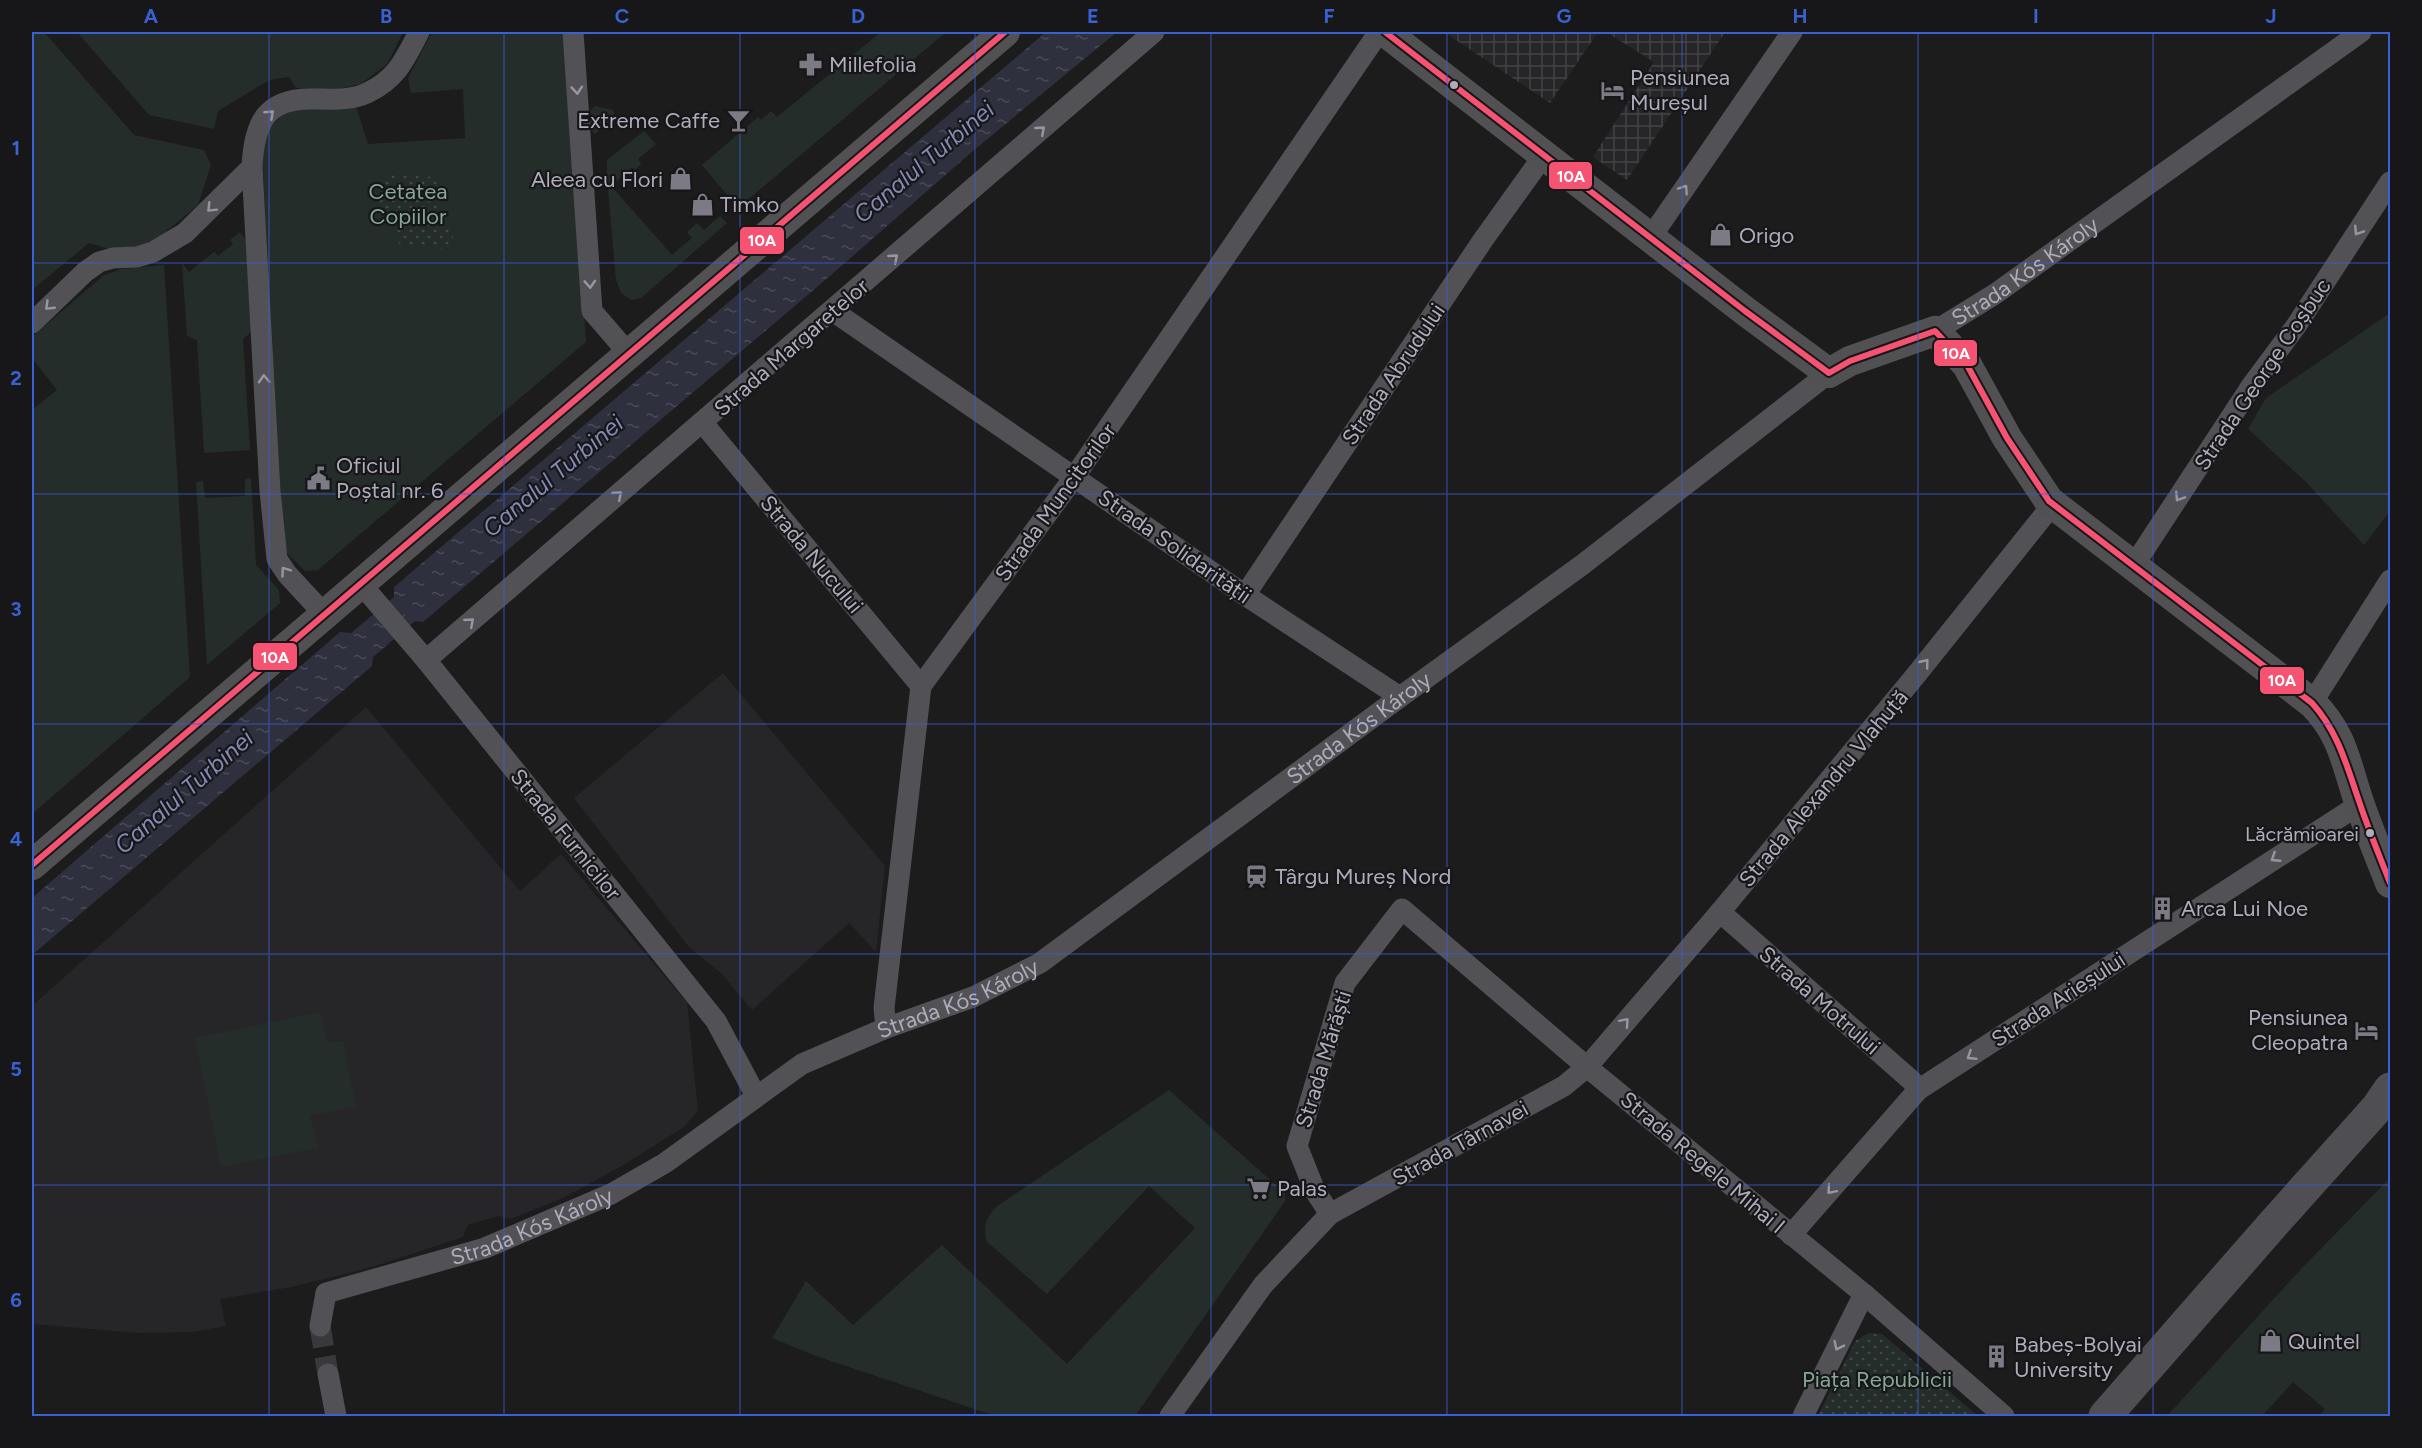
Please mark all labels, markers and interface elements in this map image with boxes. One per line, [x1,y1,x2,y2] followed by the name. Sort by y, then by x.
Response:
[144,4,159,28] text: A
[380,4,392,28] text: B
[615,4,629,28] text: C
[851,4,865,28] text: D
[1087,4,1099,28] text: E
[1323,4,1335,28] text: F
[1557,4,1572,28] text: G
[1793,4,1808,28] text: H
[2033,4,2039,28] text: I
[2265,4,2277,28] text: J
[798,51,824,77] pharmacy icon: Millefolia
[829,51,916,78] place label: Millefolia
[1630,64,1730,116] place label: Pensiunea Mureșul
[1599,77,1625,103] hotel icon: Pensiunea Mureșul
[1448,79,1460,91] unlabelled marker
[570,85,583,94] one-way arrow
[848,94,1000,229] water label: Canalul Turbinei
[577,107,720,134] place label: Extreme Caffe
[725,107,751,133] bar icon: Extreme Caffe
[263,110,273,121] one-way arrow
[1034,126,1045,137] one-way arrow
[12,136,20,160] text: 1
[1548,161,1593,190] line badge: 10A
[531,166,663,193] place label: Aleea cu Flori
[668,166,694,192] shop icon: Aleea cu Flori
[1557,167,1586,186] text: 10A
[369,178,447,230] park label: Cetatea Copiilor
[1677,185,1689,195] one-way arrow
[689,191,715,217] shop icon: Timko
[720,191,779,218] place label: Timko
[207,201,218,212] one-way arrow
[1947,211,2104,332] street label: Strada Kós Károly
[1708,222,1734,248] shop icon: Origo
[1739,222,1794,249] place label: Origo
[2355,224,2366,235] one-way arrow
[739,226,785,255] line badge: 10A
[748,231,777,250] text: 10A
[887,254,897,265] one-way arrow
[708,272,875,422] street label: Strada Margaretelor
[2188,273,2337,475] street label: Strada George Coșbuc
[583,280,596,289] one-way arrow
[1336,298,1451,450] street label: Strada Abrudului
[46,299,57,310] one-way arrow
[1933,339,1978,367] line badge: 10A
[1942,344,1971,363] text: 10A
[10,366,22,390] text: 2
[257,374,270,383] one-way arrow
[477,408,629,543] water label: Canalul Turbinei
[989,418,1122,587] street label: Strada Muncitorilor
[336,452,444,504] place label: Oficiul Poștal nr. 6
[305,465,331,491] public building icon: Oficiul Poștal nr. 6
[1093,483,1257,609] street label: Strada Solidarității
[754,490,869,619] street label: Strada Nucului
[2175,490,2186,501] one-way arrow
[611,491,622,502] one-way arrow
[281,566,292,577] one-way arrow
[10,597,22,621] text: 3
[463,618,474,629] one-way arrow
[252,642,298,671] line badge: 10A
[261,648,290,667] text: 10A
[1918,659,1929,670] one-way arrow
[1281,666,1437,790] street label: Strada Kós Károly
[2259,666,2305,695] line badge: 10A
[2268,671,2297,690] text: 10A
[1733,684,1914,892] street label: Strada Alexandru Vlahuță
[108,723,259,860] water label: Canalul Turbinei
[504,763,627,906] street label: Strada Furnicilor
[2245,822,2359,846] place label: Lăcrămioarei
[10,827,23,851] text: 4
[2364,827,2376,839] marker: Lăcrămioarei
[2271,851,2282,862] one-way arrow
[1244,863,1270,889] station icon: Târgu Mureș Nord
[1275,863,1451,890] place label: Târgu Mureș Nord
[2150,895,2176,921] building icon: Arca Lui Noe
[2181,895,2308,922] place label: Arca Lui Noe
[1754,940,1886,1060] street label: Strada Motrului
[1986,946,2130,1053] street label: Strada Arieșului
[873,953,1044,1044] street label: Strada Kós Károly
[1290,987,1357,1131] street label: Strada Mărăști
[2248,1004,2348,1056] place label: Pensiunea Cleopatra
[2353,1017,2379,1043] hotel icon: Pensiunea Cleopatra
[1618,1018,1629,1029] one-way arrow
[1966,1048,1977,1059] one-way arrow
[10,1057,22,1081] text: 5
[1615,1086,1791,1239] street label: Strada Regele Mihai I
[1388,1095,1533,1192] street label: Strada Târnavei
[1246,1175,1272,1201] supermarket icon: Palas
[1277,1175,1327,1202] place label: Palas
[448,1182,617,1271] street label: Strada Kós Károly
[1827,1183,1838,1193] one-way arrow
[10,1288,22,1312] text: 6
[2257,1328,2283,1354] shop icon: Quintel
[2288,1328,2360,1355] place label: Quintel
[2014,1331,2142,1383] place label: Babeș-Bolyai University
[1834,1340,1845,1350] one-way arrow
[1983,1344,2009,1370] building icon: Babeș-Bolyai University
[1802,1366,1952,1393] park label: Piața Republicii

